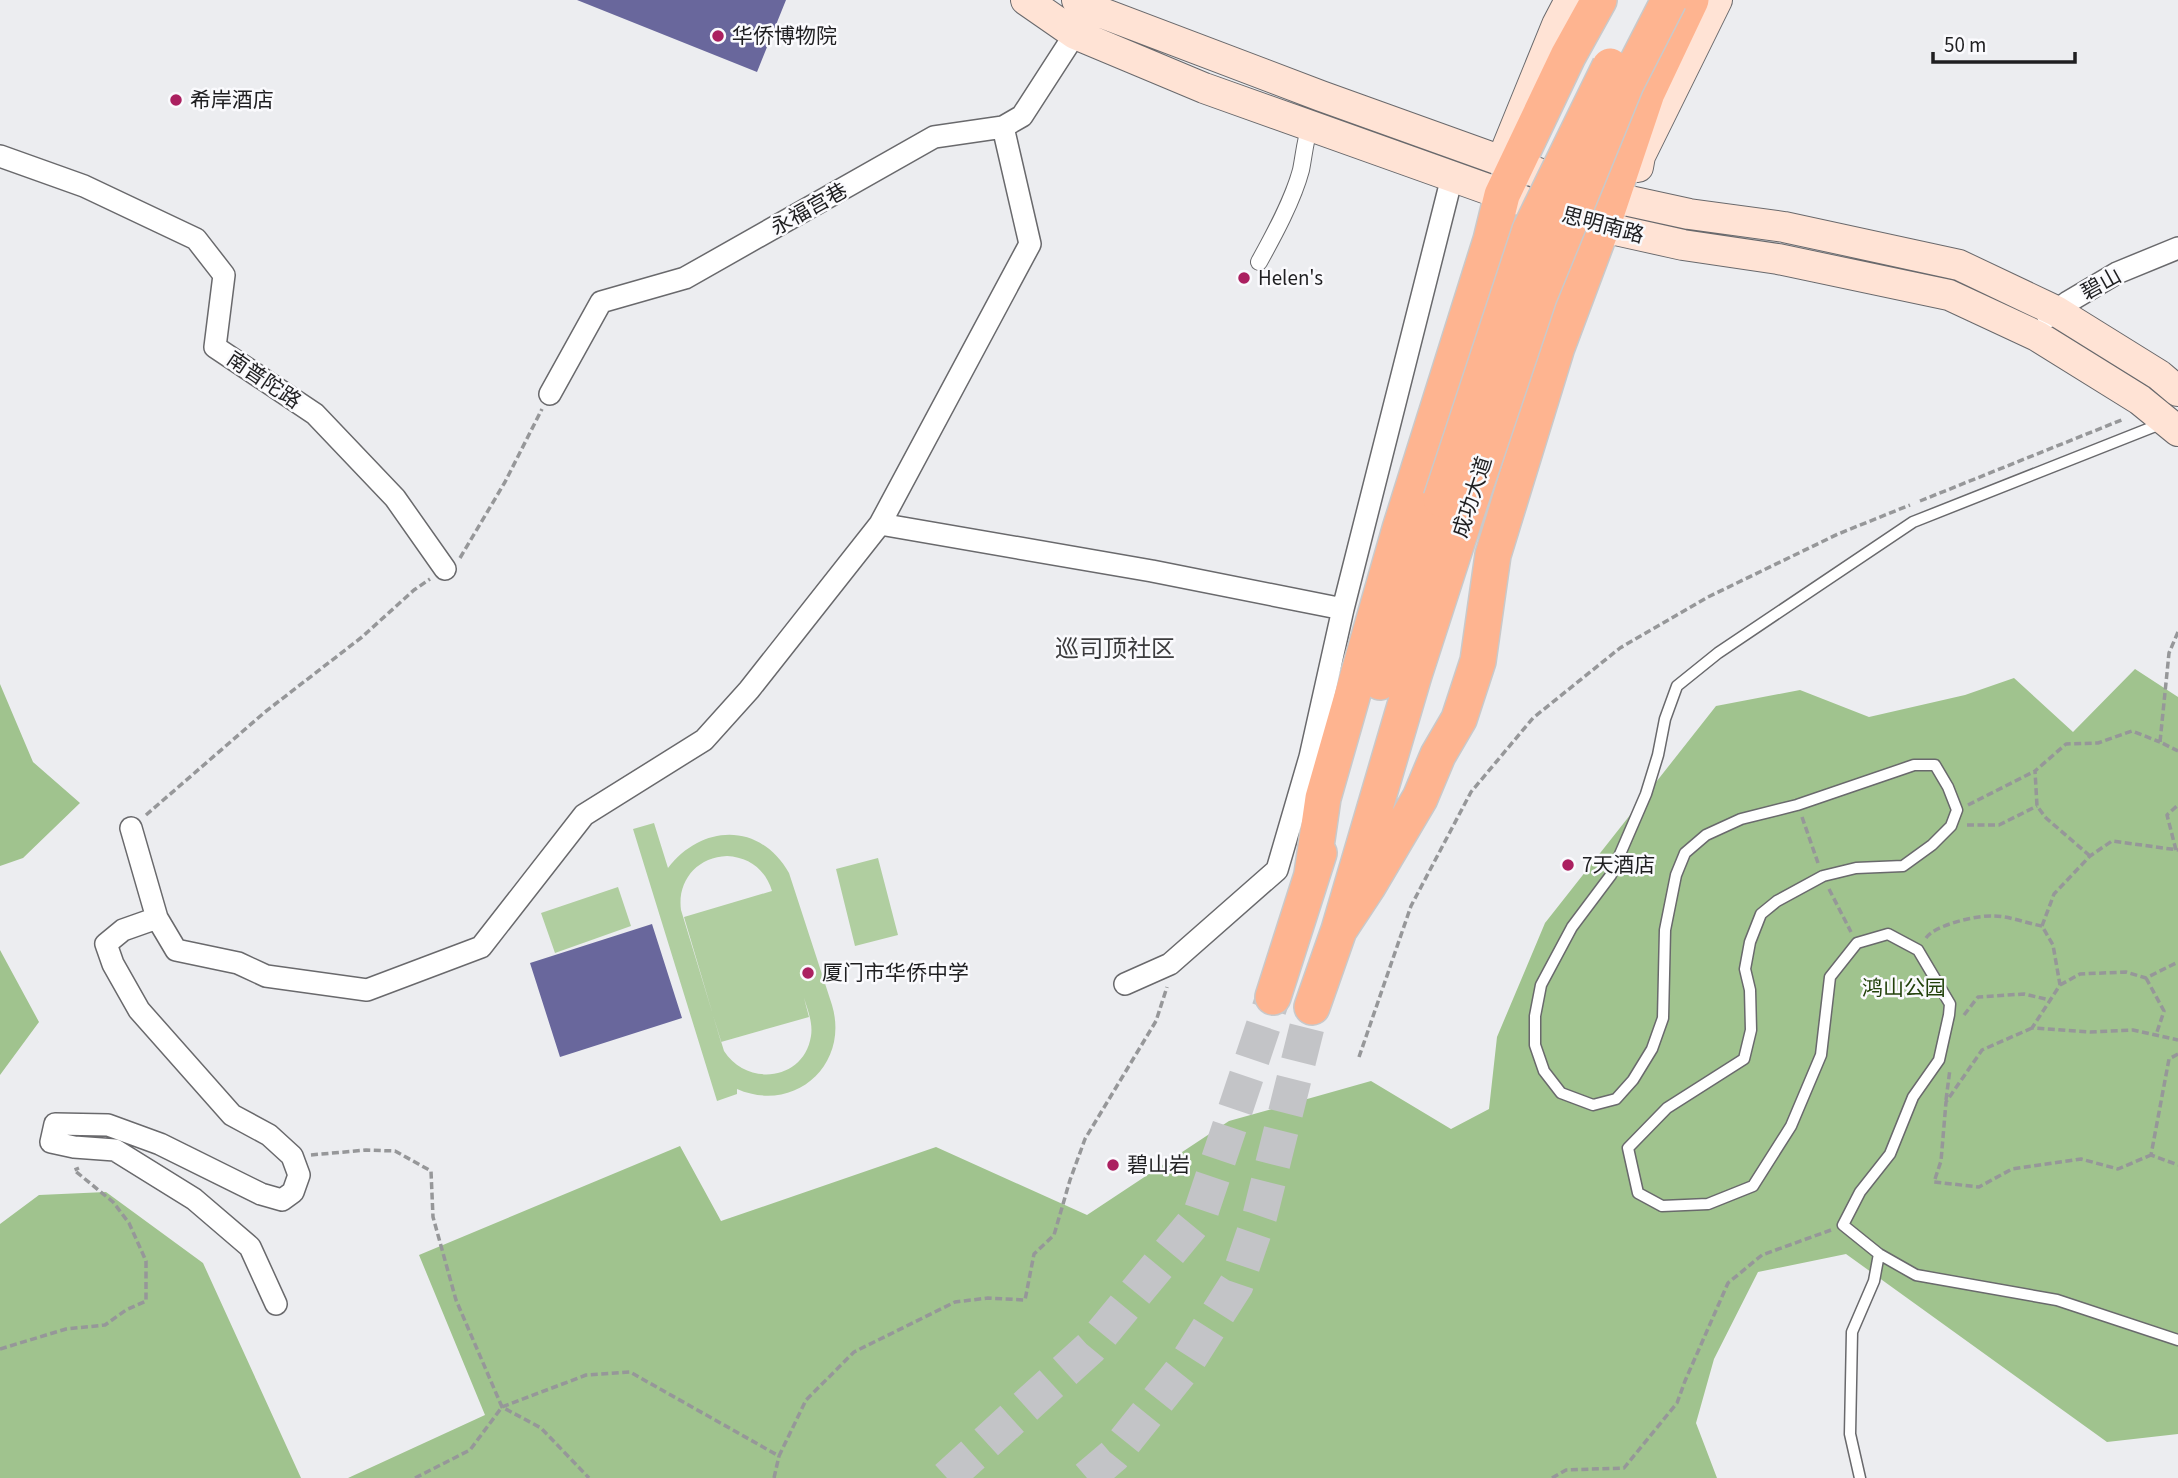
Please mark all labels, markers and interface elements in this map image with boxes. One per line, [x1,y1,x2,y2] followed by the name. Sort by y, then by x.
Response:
[732,21,837,51] place label: 华侨博物院
[1933,21,2075,65] scale bar
[710,28,726,44] marker: 华侨博物院
[1944,30,1986,60] text: 50 m
[190,85,274,115] place label: 希岸酒店
[168,92,184,108] marker: 希岸酒店
[765,176,853,242] street label: 永福宫巷
[1559,200,1647,250] street label: 思明南路
[2075,261,2127,307] street label: 碧山
[1258,263,1323,293] place label: Helen's
[1236,270,1252,286] marker: Helen's
[221,344,307,416] street label: 南普陀路
[1445,452,1499,542] street label: 成功大道
[1055,632,1175,667] district label: 巡司顶社区
[1582,850,1655,880] place label: 7天酒店
[1560,857,1576,873] marker: 7天酒店
[822,958,969,988] place label: 厦门市华侨中学
[800,965,816,981] marker: 厦门市华侨中学
[1862,973,1946,1003] park label: 鸿山公园
[1127,1150,1190,1180] place label: 碧山岩
[1105,1157,1121,1173] marker: 碧山岩

